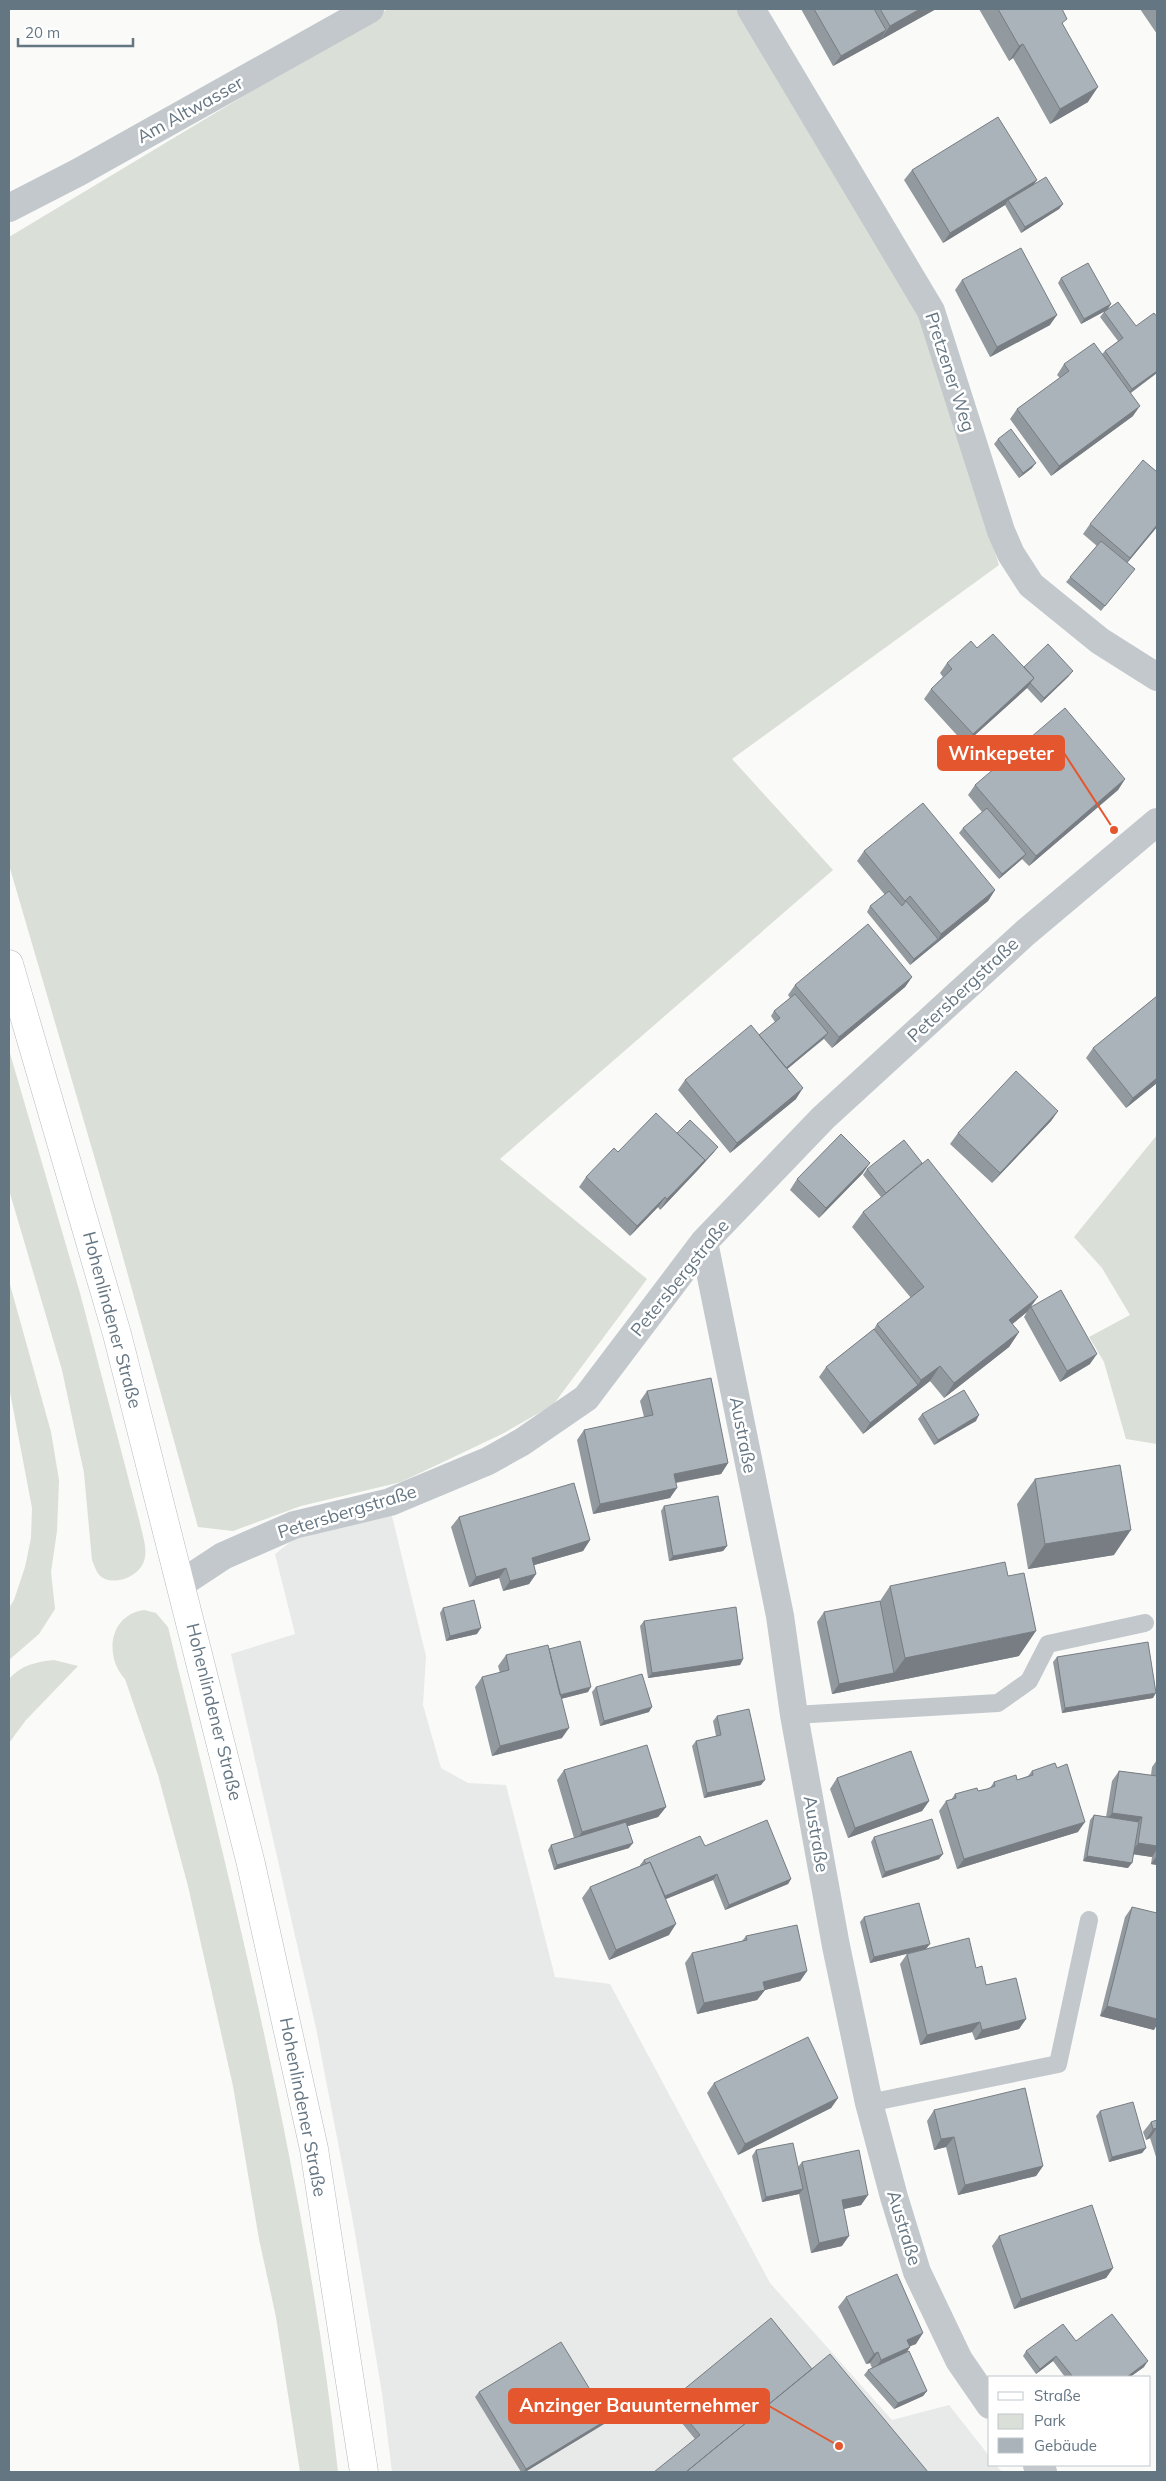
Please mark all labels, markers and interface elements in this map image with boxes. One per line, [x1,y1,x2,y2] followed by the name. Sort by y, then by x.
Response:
[18,15,132,47] scale bar
[25,23,60,42] text: 20 m
[133,71,247,148] street label: Am Altwasser
[920,309,981,434] street label: Pretzener Weg
[938,736,1064,770] callout: Winkepeter
[948,741,1054,765] text: Winkepeter
[902,932,1023,1047] street label: Petersbergstraße
[625,1215,734,1341] street label: Petersbergstraße
[78,1229,147,1411] street label: Hohenlindener Straße
[725,1395,762,1475] street label: Austraße
[275,1479,419,1544] street label: Petersbergstraße
[181,1621,248,1803] street label: Hohenlindener Straße
[798,1794,835,1874] street label: Austraße
[275,2015,332,2199] street label: Hohenlindener Straße
[882,2188,927,2268] street label: Austraße
[988,2376,1151,2466] legend
[1034,2386,1081,2405] text: Straße
[509,2389,769,2423] callout: Anzinger Bauunternehmer
[519,2393,759,2417] text: Anzinger Bauunternehmer
[1034,2411,1066,2430] text: Park
[1034,2436,1097,2455] text: Gebäude

